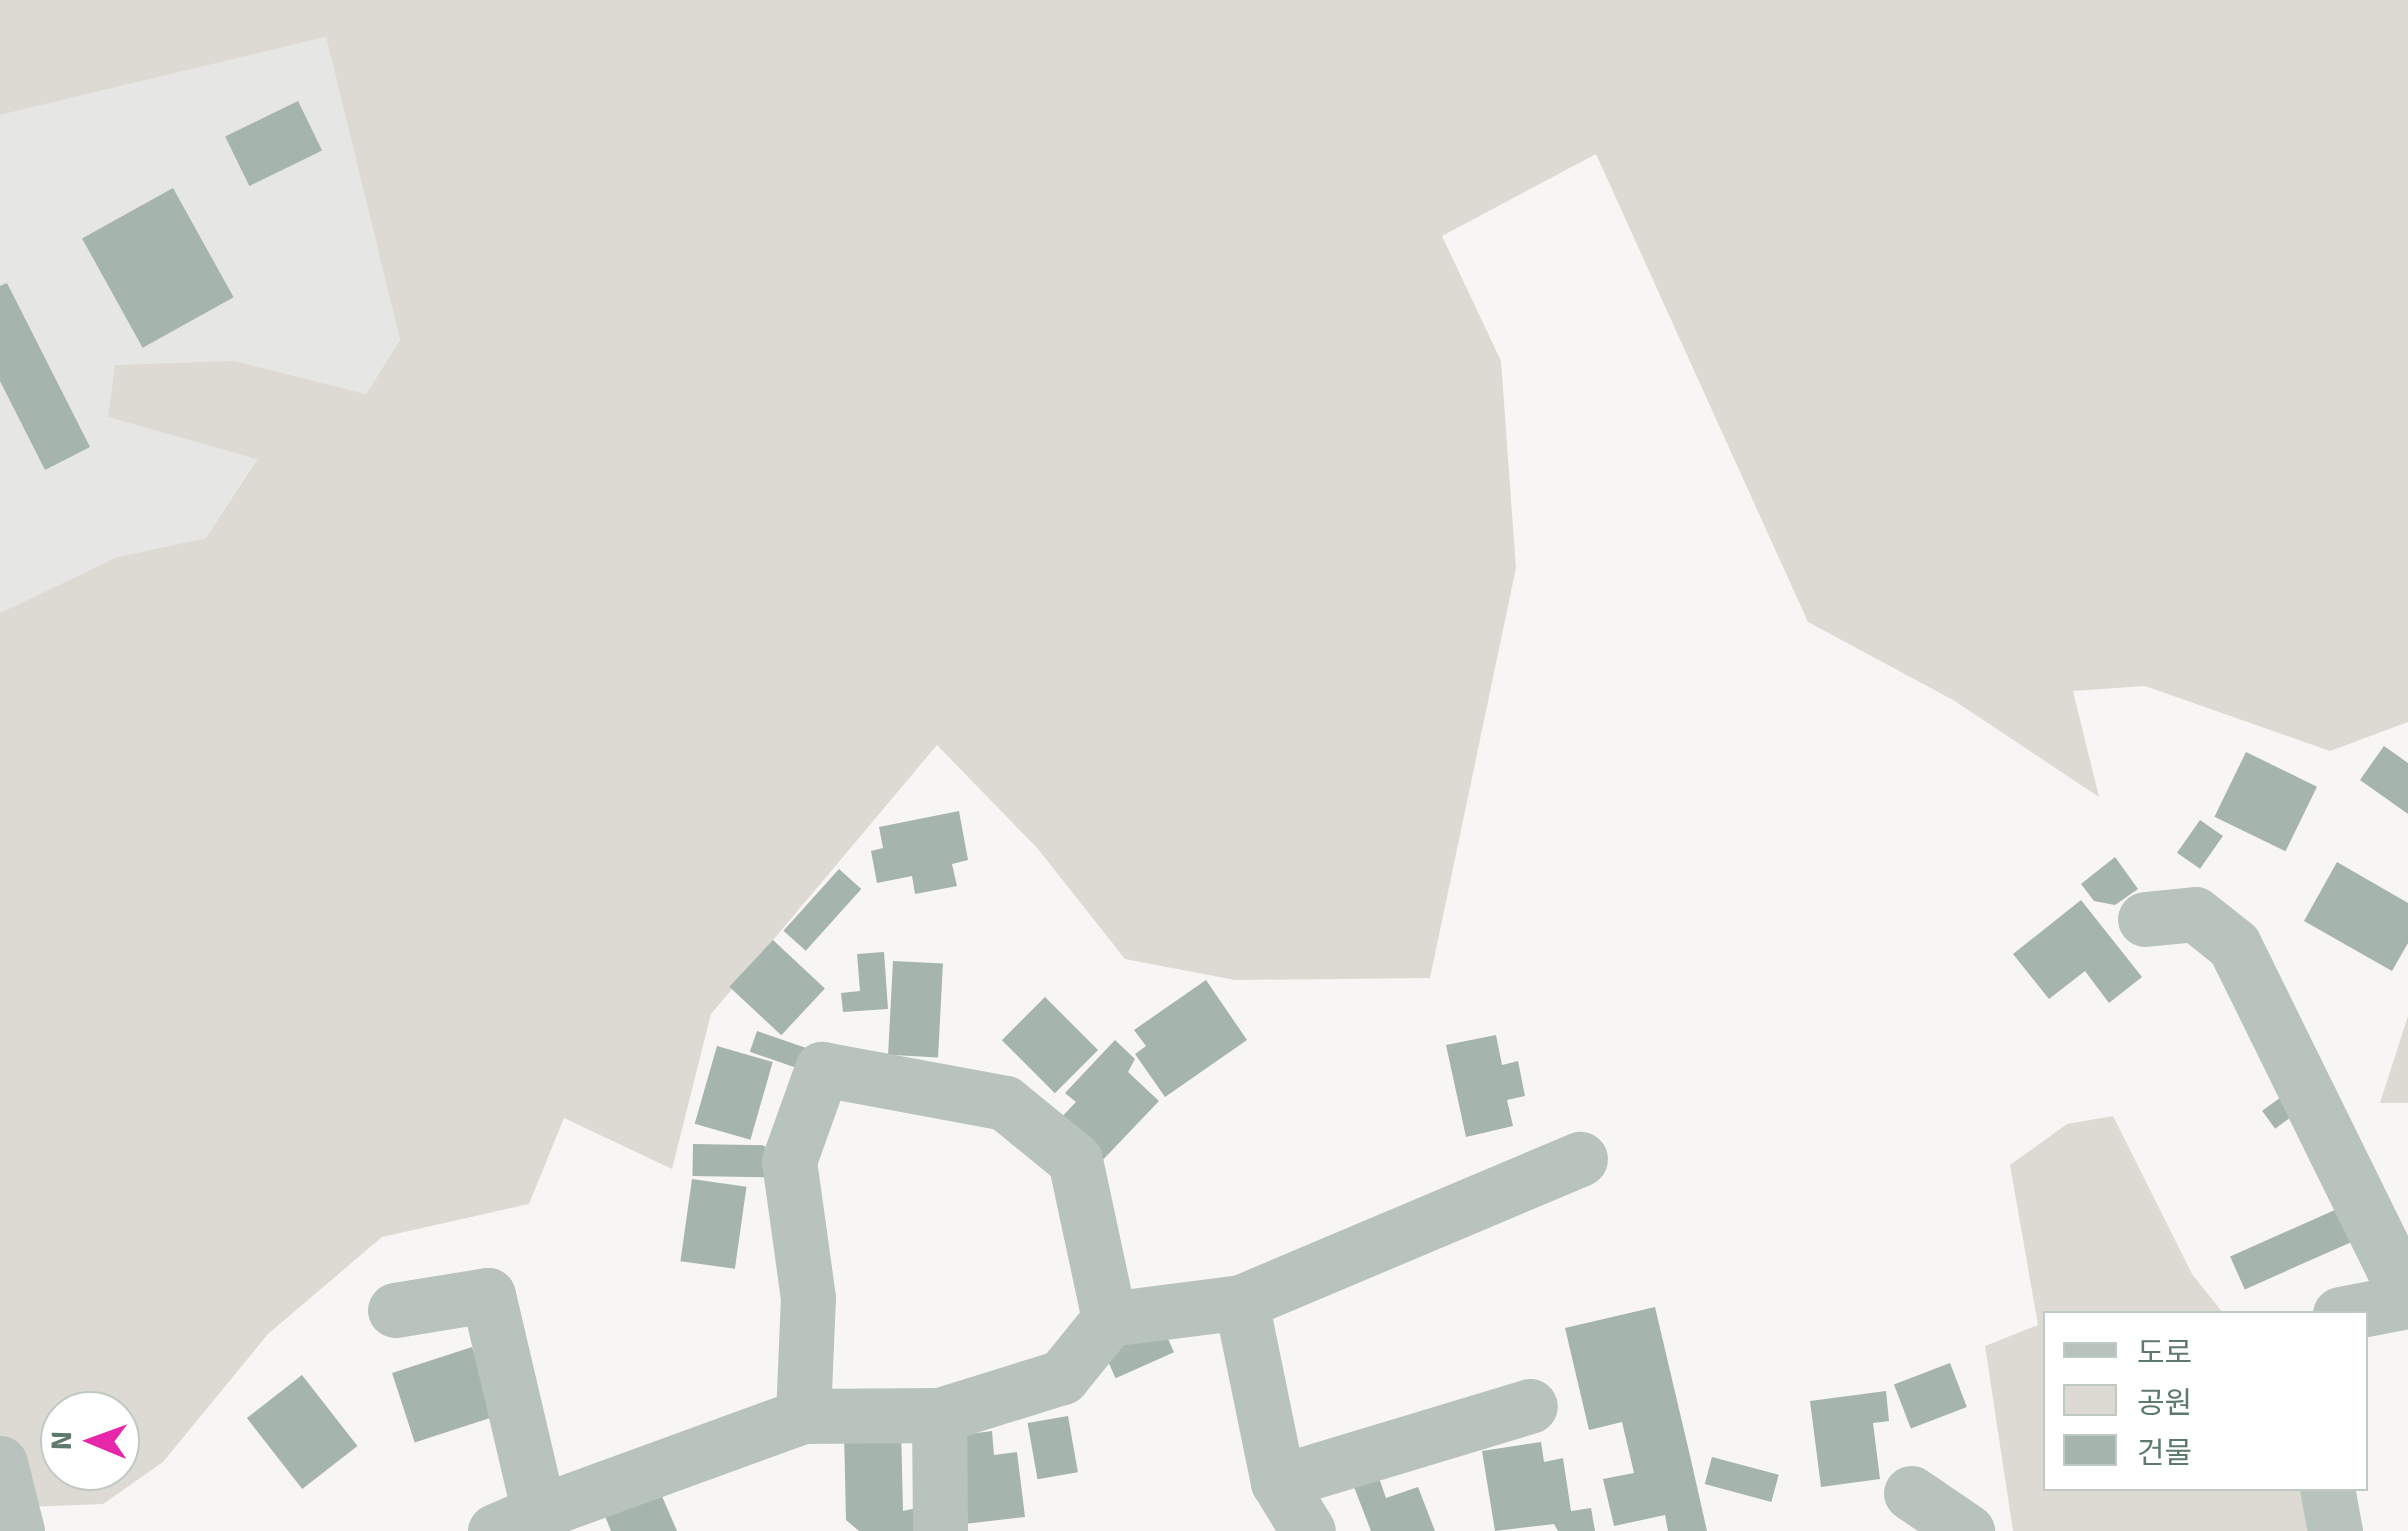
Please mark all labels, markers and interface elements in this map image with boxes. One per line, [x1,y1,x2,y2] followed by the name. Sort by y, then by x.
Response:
[2043,1311,2368,1491] legend
[2137,1335,2192,1372] text: 도로
[2137,1385,2192,1422] text: 공원
[40,1391,140,1491] north arrow
[45,1430,79,1451] text: N
[2137,1435,2192,1472] text: 건물

